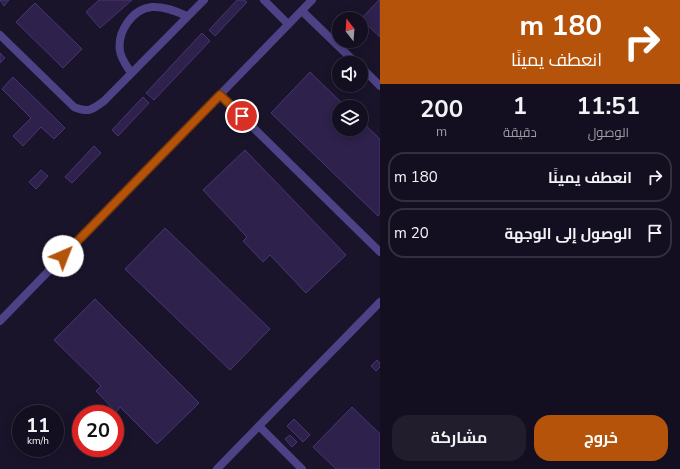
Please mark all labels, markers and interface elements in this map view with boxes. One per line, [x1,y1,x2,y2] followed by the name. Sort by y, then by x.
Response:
[519,7,602,45] text: 180 m
[332,12,368,48] north arrow
[332,12,368,136] map controls
[616,16,668,68] icon: right
[511,48,602,72] text: انعطف يمينًا
[332,56,368,92] button: sound
[513,90,527,122] text: 1
[577,90,640,122] text: 11:51
[420,93,463,125] text: 200
[225,99,259,133] pin
[332,100,368,136] button: layers
[231,105,253,127] icon: arrive
[436,123,447,141] text: m
[503,124,537,142] text: دقيقة
[588,124,629,142] text: الوصول
[644,166,666,188] icon: right
[394,167,438,187] text: 180 m
[548,168,632,188] text: انعطف يمينًا
[644,222,666,244] icon: arrive
[394,223,429,243] text: 20 m
[504,224,632,244] text: الوصول إلى الوجهة
[42,235,84,277] position arrow
[72,405,124,457] speed limit sign: 20
[26,412,50,439] text: 11
[392,415,526,461] button: مشاركة
[534,415,668,461] button: خروج
[27,434,49,448] text: km/h

